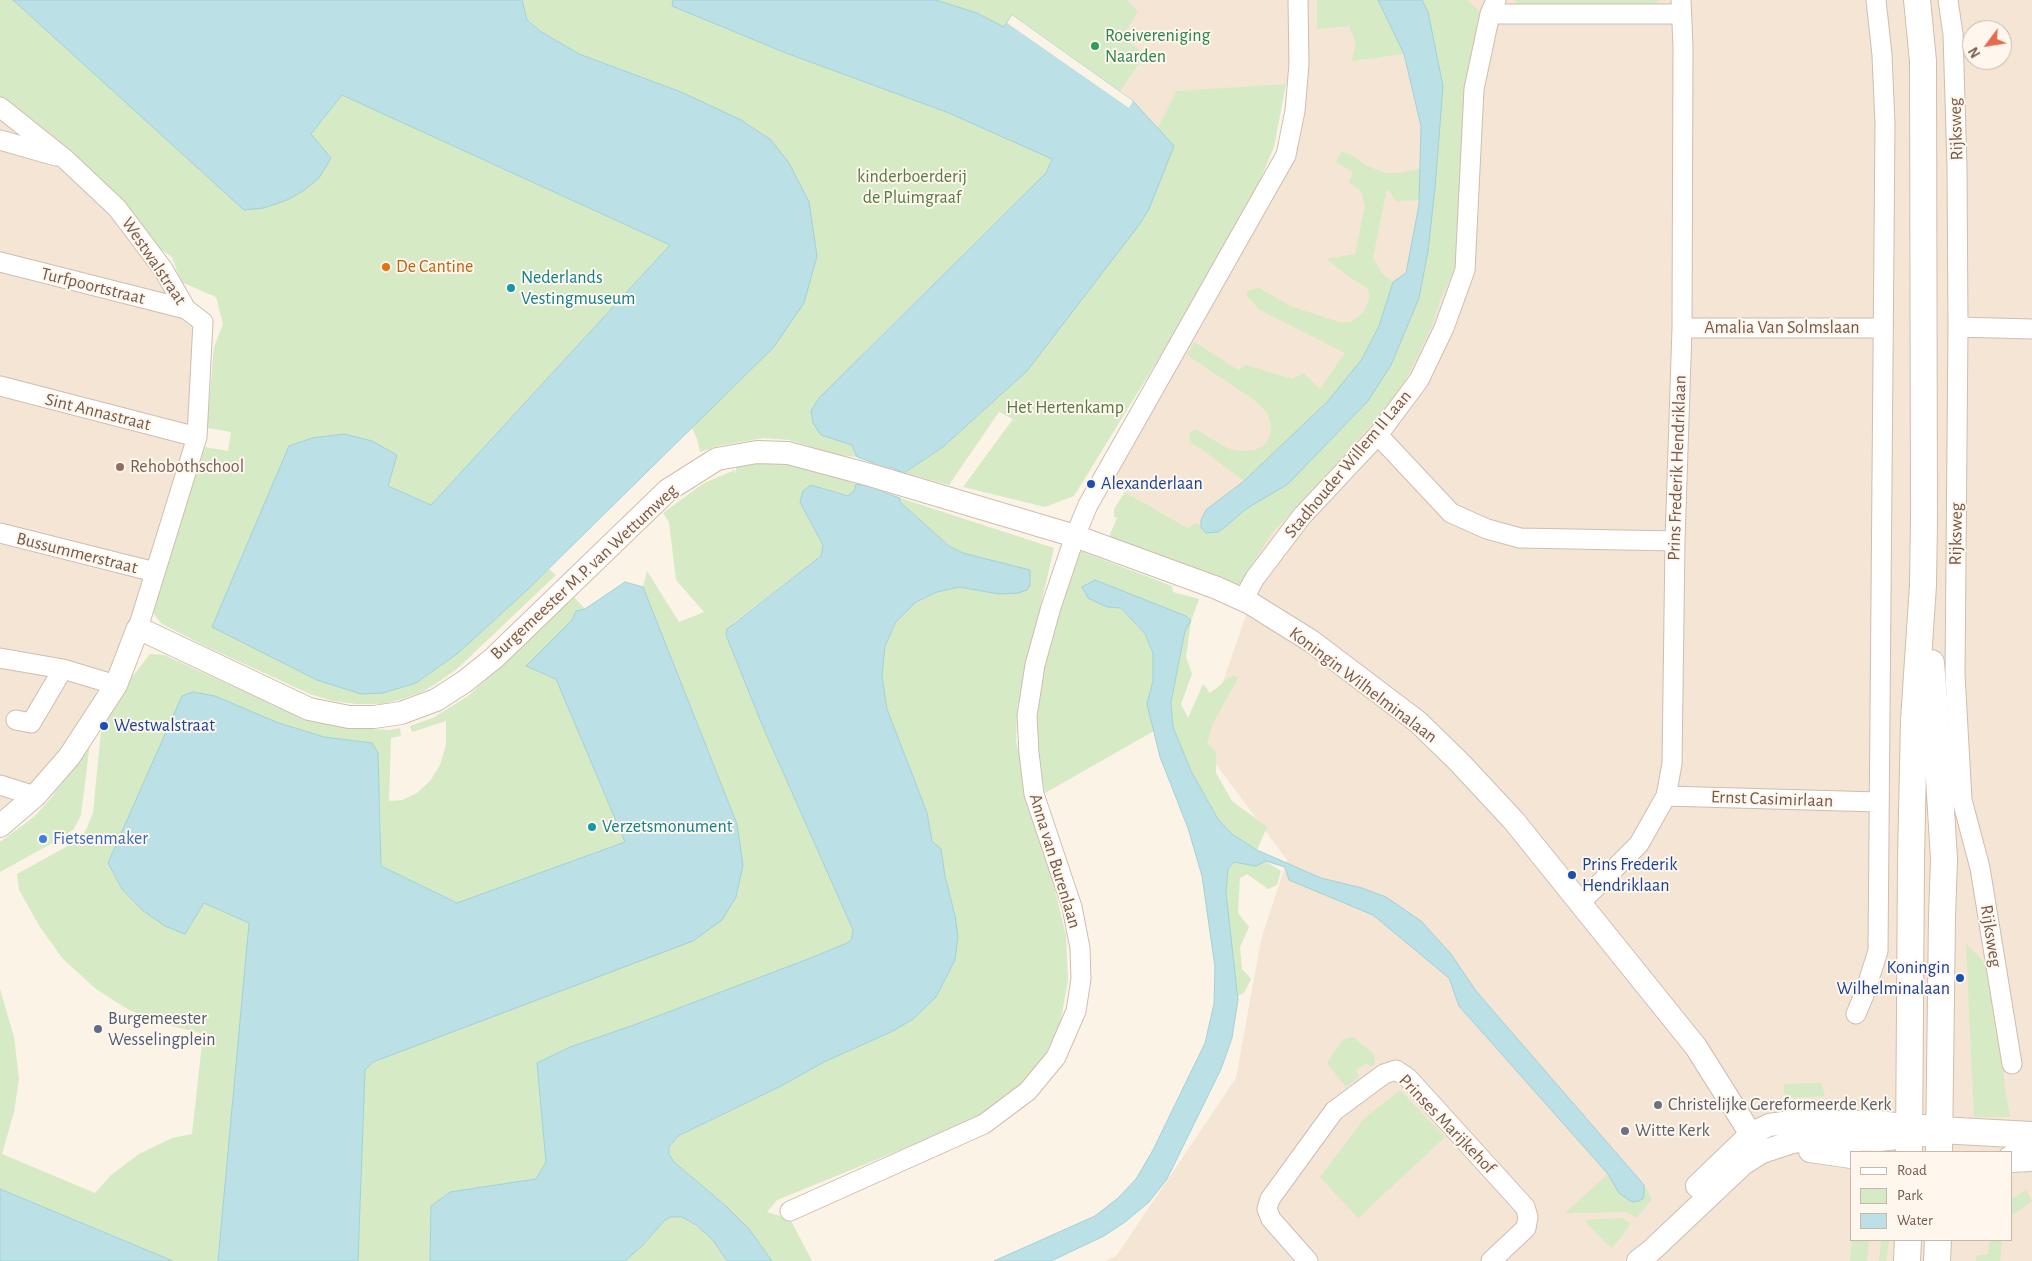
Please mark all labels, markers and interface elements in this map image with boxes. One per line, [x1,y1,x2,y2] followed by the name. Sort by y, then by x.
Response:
[1962,20,2012,70] north arrow
[1105,25,1210,68] place label: Roeivereniging Naarden
[1089,40,1101,52] marker: Roeivereniging Naarden
[1966,44,1984,60] text: N
[1944,97,1968,161] street label: Rijksweg
[857,166,967,208] park label: kinderboerderij de Pluimgraaf
[117,213,191,309] street label: Westwalstraat
[396,256,473,278] place label: De Cantine
[380,261,392,273] marker: De Cantine
[39,263,147,309] street label: Turfpoortstraat
[521,267,635,310] place label: Nederlands Vestingmuseum
[505,282,517,294] marker: Nederlands Vestingmuseum
[1704,317,1860,339] street label: Amalia Van Solmslaan
[1663,375,1691,561] street label: Prins Frederik Hendriklaan
[1280,386,1416,542] street label: Stadhouder Willem II Laan
[43,388,153,436] street label: Sint Annastraat
[1006,397,1124,419] park label: Het Hertenkamp
[130,456,244,478] place label: Rehobothschool
[114,461,126,473] marker: Rehobothschool
[1101,473,1203,495] place label: Alexanderlaan
[1085,478,1097,490] marker: Alexanderlaan
[486,480,682,664] street label: Burgemeester M.P. van Wettumweg
[1945,502,1967,566] street label: Rijksweg
[14,527,140,579] street label: Bussummerstraat
[1285,622,1441,748] street label: Koningin Wilhelminalaan
[114,715,215,737] place label: Westwalstraat
[98,720,110,732] marker: Westwalstraat
[1710,786,1834,812] street label: Ernst Casimirlaan
[1024,791,1086,931] street label: Anna van Burenlaan
[602,816,732,838] place label: Verzetsmonument
[586,821,598,833] marker: Verzetsmonument
[53,828,148,850] place label: Fietsenmaker
[37,833,49,845] marker: Fietsenmaker
[1582,854,1677,896] place label: Prins Frederik Hendriklaan
[1566,869,1578,881] marker: Prins Frederik Hendriklaan
[1975,903,2007,969] street label: Rijksweg
[1836,957,1950,1000] place label: Koningin Wilhelminalaan
[1954,972,1966,984] marker: Koningin Wilhelminalaan
[108,1008,216,1050] place label: Burgemeester Wesselingplein
[92,1023,104,1035] marker: Burgemeester Wesselingplein
[1394,1070,1500,1178] street label: Prinses Marijkehof
[1668,1094,1892,1116] place label: Christelijke Gereformeerde Kerk
[1652,1099,1664,1111] marker: Christelijke Gereformeerde Kerk
[1635,1120,1710,1142] place label: Witte Kerk
[1619,1125,1631,1137] marker: Witte Kerk
[1850,1151,2012,1241] legend
[1897,1163,1927,1178] text: Road
[1897,1188,1923,1203] text: Park
[1897,1213,1933,1228] text: Water

